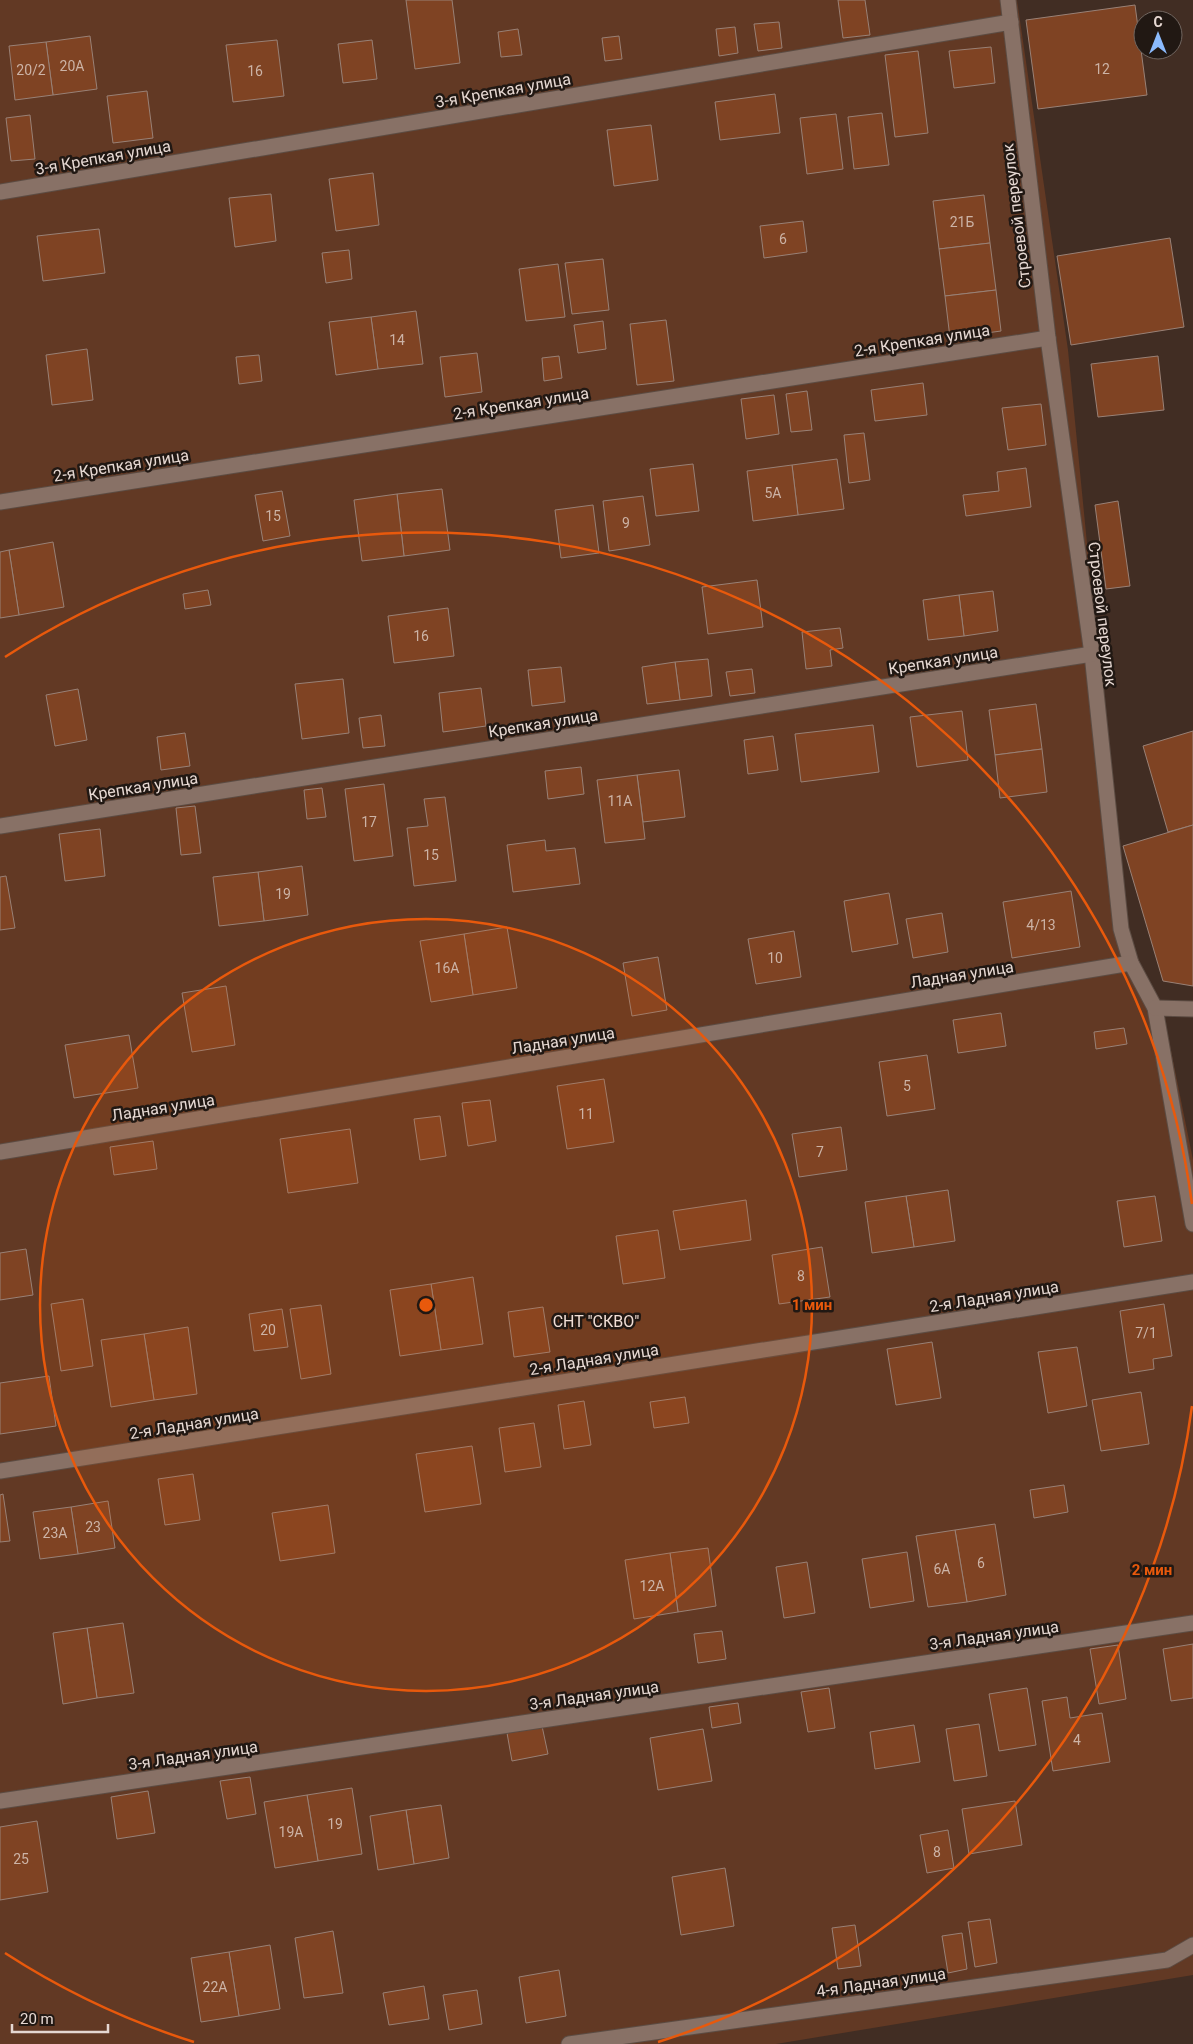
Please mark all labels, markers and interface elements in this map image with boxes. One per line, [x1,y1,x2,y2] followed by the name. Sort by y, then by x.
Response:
[1133,10,1183,60] north arrow
[1153,14,1163,30] text: С
[60,58,84,74] house number: 20А
[1094,61,1110,77] house number: 12
[16,62,46,78] house number: 20/2
[247,63,263,79] house number: 16
[434,69,572,112] street label: 3-я Крепкая улица
[34,136,172,179] street label: 3-я Крепкая улица
[998,142,1035,289] street label: Строевой переулок
[950,214,974,230] house number: 21Б
[779,231,787,247] house number: 6
[853,320,991,361] street label: 2-я Крепкая улица
[389,332,405,348] house number: 14
[452,383,590,424] street label: 2-я Крепкая улица
[52,445,190,486] street label: 2-я Крепкая улица
[764,485,782,501] house number: 5А
[265,508,281,524] house number: 15
[622,515,630,531] house number: 9
[1084,541,1121,688] street label: Строевой переулок
[413,628,429,644] house number: 16
[887,642,999,679] street label: Крепкая улица
[487,705,599,742] street label: Крепкая улица
[87,768,199,805] street label: Крепкая улица
[608,793,632,809] house number: 11А
[361,814,377,830] house number: 17
[423,847,439,863] house number: 15
[275,886,291,902] house number: 19
[1026,917,1056,933] house number: 4/13
[767,950,783,966] house number: 10
[909,957,1015,992] street label: Ладная улица
[435,960,459,976] house number: 16А
[510,1023,616,1058] street label: Ладная улица
[903,1078,911,1094] house number: 5
[110,1090,216,1125] street label: Ладная улица
[578,1106,594,1122] house number: 11
[816,1144,824,1160] house number: 7
[797,1268,805,1284] house number: 8
[928,1277,1060,1316] street label: 2-я Ладная улица
[417,1296,435,1314] centre of rings
[792,1296,832,1314] text: 1 мин
[553,1312,639,1331] park label: СНТ "СКВО"
[260,1322,276,1338] house number: 20
[1135,1325,1157,1341] house number: 7/1
[528,1340,660,1379] street label: 2-я Ладная улица
[128,1404,260,1443] street label: 2-я Ладная улица
[85,1519,101,1535] house number: 23
[43,1525,67,1541] house number: 23А
[977,1555,985,1571] house number: 6
[933,1561,951,1577] house number: 6А
[1132,1561,1172,1579] text: 2 мин
[640,1578,664,1594] house number: 12А
[928,1617,1060,1654] street label: 3-я Ладная улица
[528,1677,660,1714] street label: 3-я Ладная улица
[1073,1732,1081,1748] house number: 4
[127,1737,259,1774] street label: 3-я Ладная улица
[327,1816,343,1832] house number: 19
[279,1824,303,1840] house number: 19А
[933,1844,941,1860] house number: 8
[13,1851,29,1867] house number: 25
[815,1964,947,2001] street label: 4-я Ладная улица
[203,1979,227,1995] house number: 22А
[12,2002,109,2034] scale bar
[20,2010,54,2028] text: 20 m

